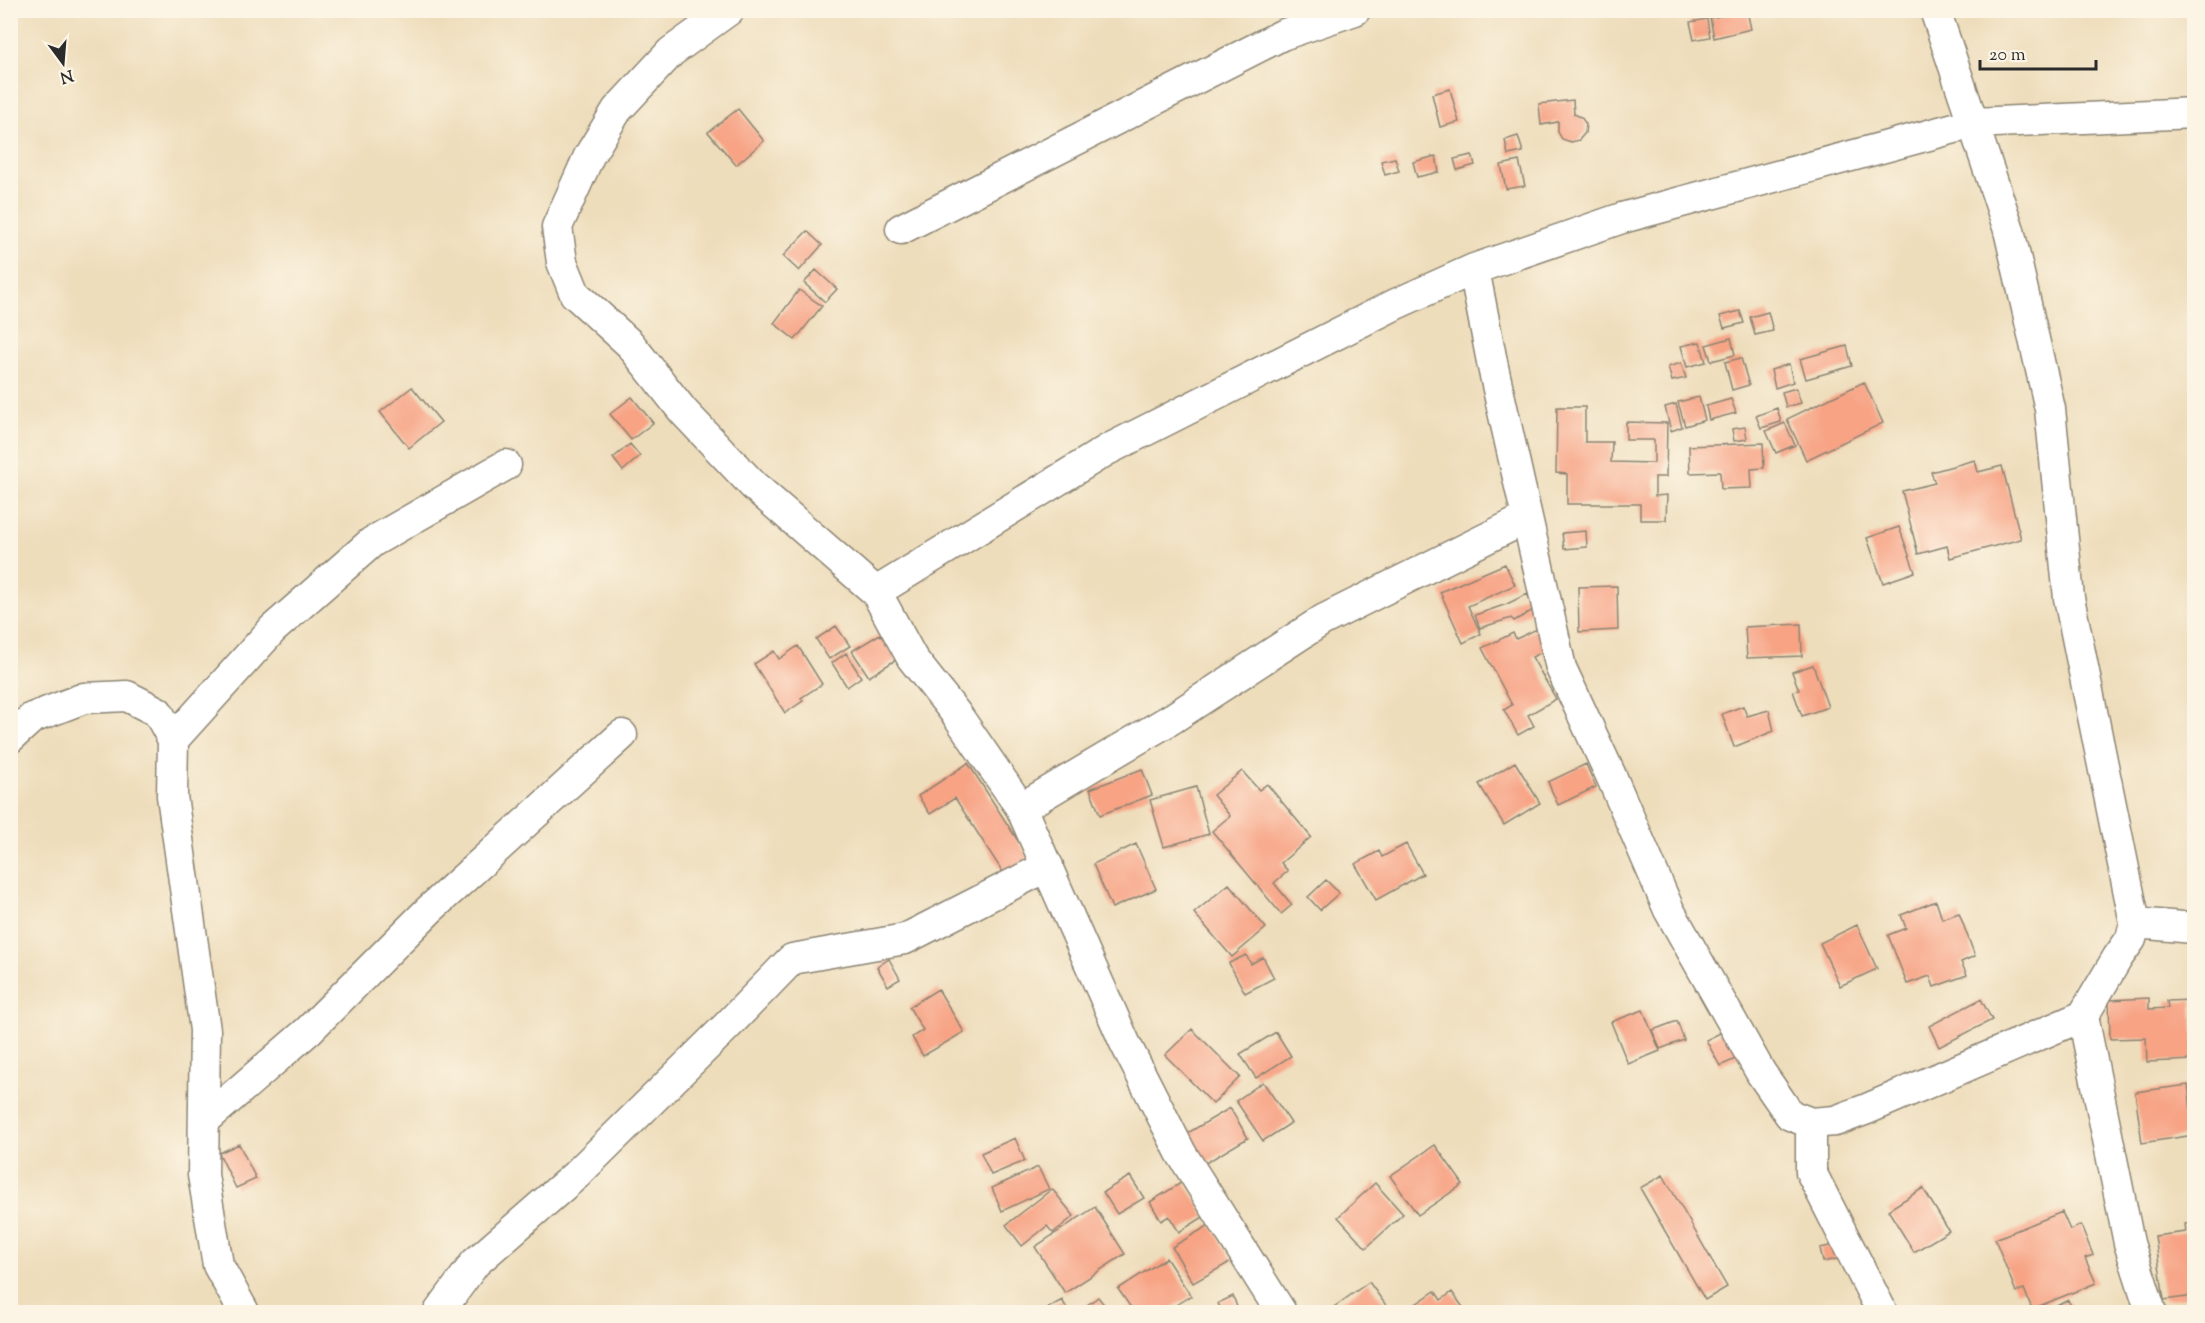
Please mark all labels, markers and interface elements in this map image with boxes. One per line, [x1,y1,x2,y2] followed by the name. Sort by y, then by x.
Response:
[33,33,93,93] north arrow
[1980,33,2096,71] scale bar
[1989,43,2026,69] text: 20 m
[57,62,76,88] text: N

